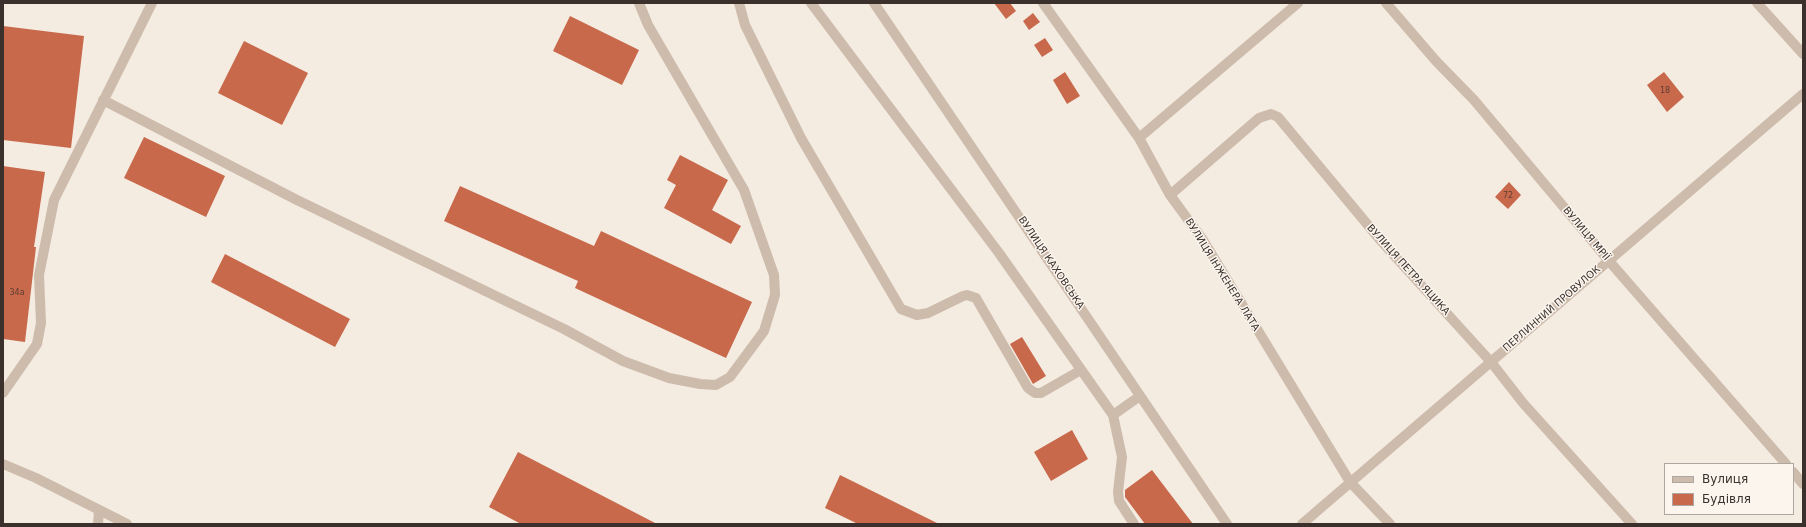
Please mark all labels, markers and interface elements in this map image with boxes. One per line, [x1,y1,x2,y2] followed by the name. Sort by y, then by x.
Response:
[1660,86,1670,96] house number: 18
[1503,191,1513,201] house number: 72
[1560,205,1612,263] street label: ВУЛИЦЯ МРІЇ
[1016,214,1086,312] street label: ВУЛИЦЯ КАХОВСЬКА
[1182,216,1262,334] street label: ВУЛИЦЯ ІНЖЕНЕРА ЛАТА
[1364,222,1452,318] street label: ВУЛИЦЯ ПЕТРА ЯЦИКА
[1501,263,1603,355] street label: ПЕРЛИННИЙ ПРОВУЛОК
[9,288,25,298] house number: 34а
[1664,463,1794,515] legend
[1702,472,1748,486] text: Вулиця
[1702,492,1751,506] text: Будівля

